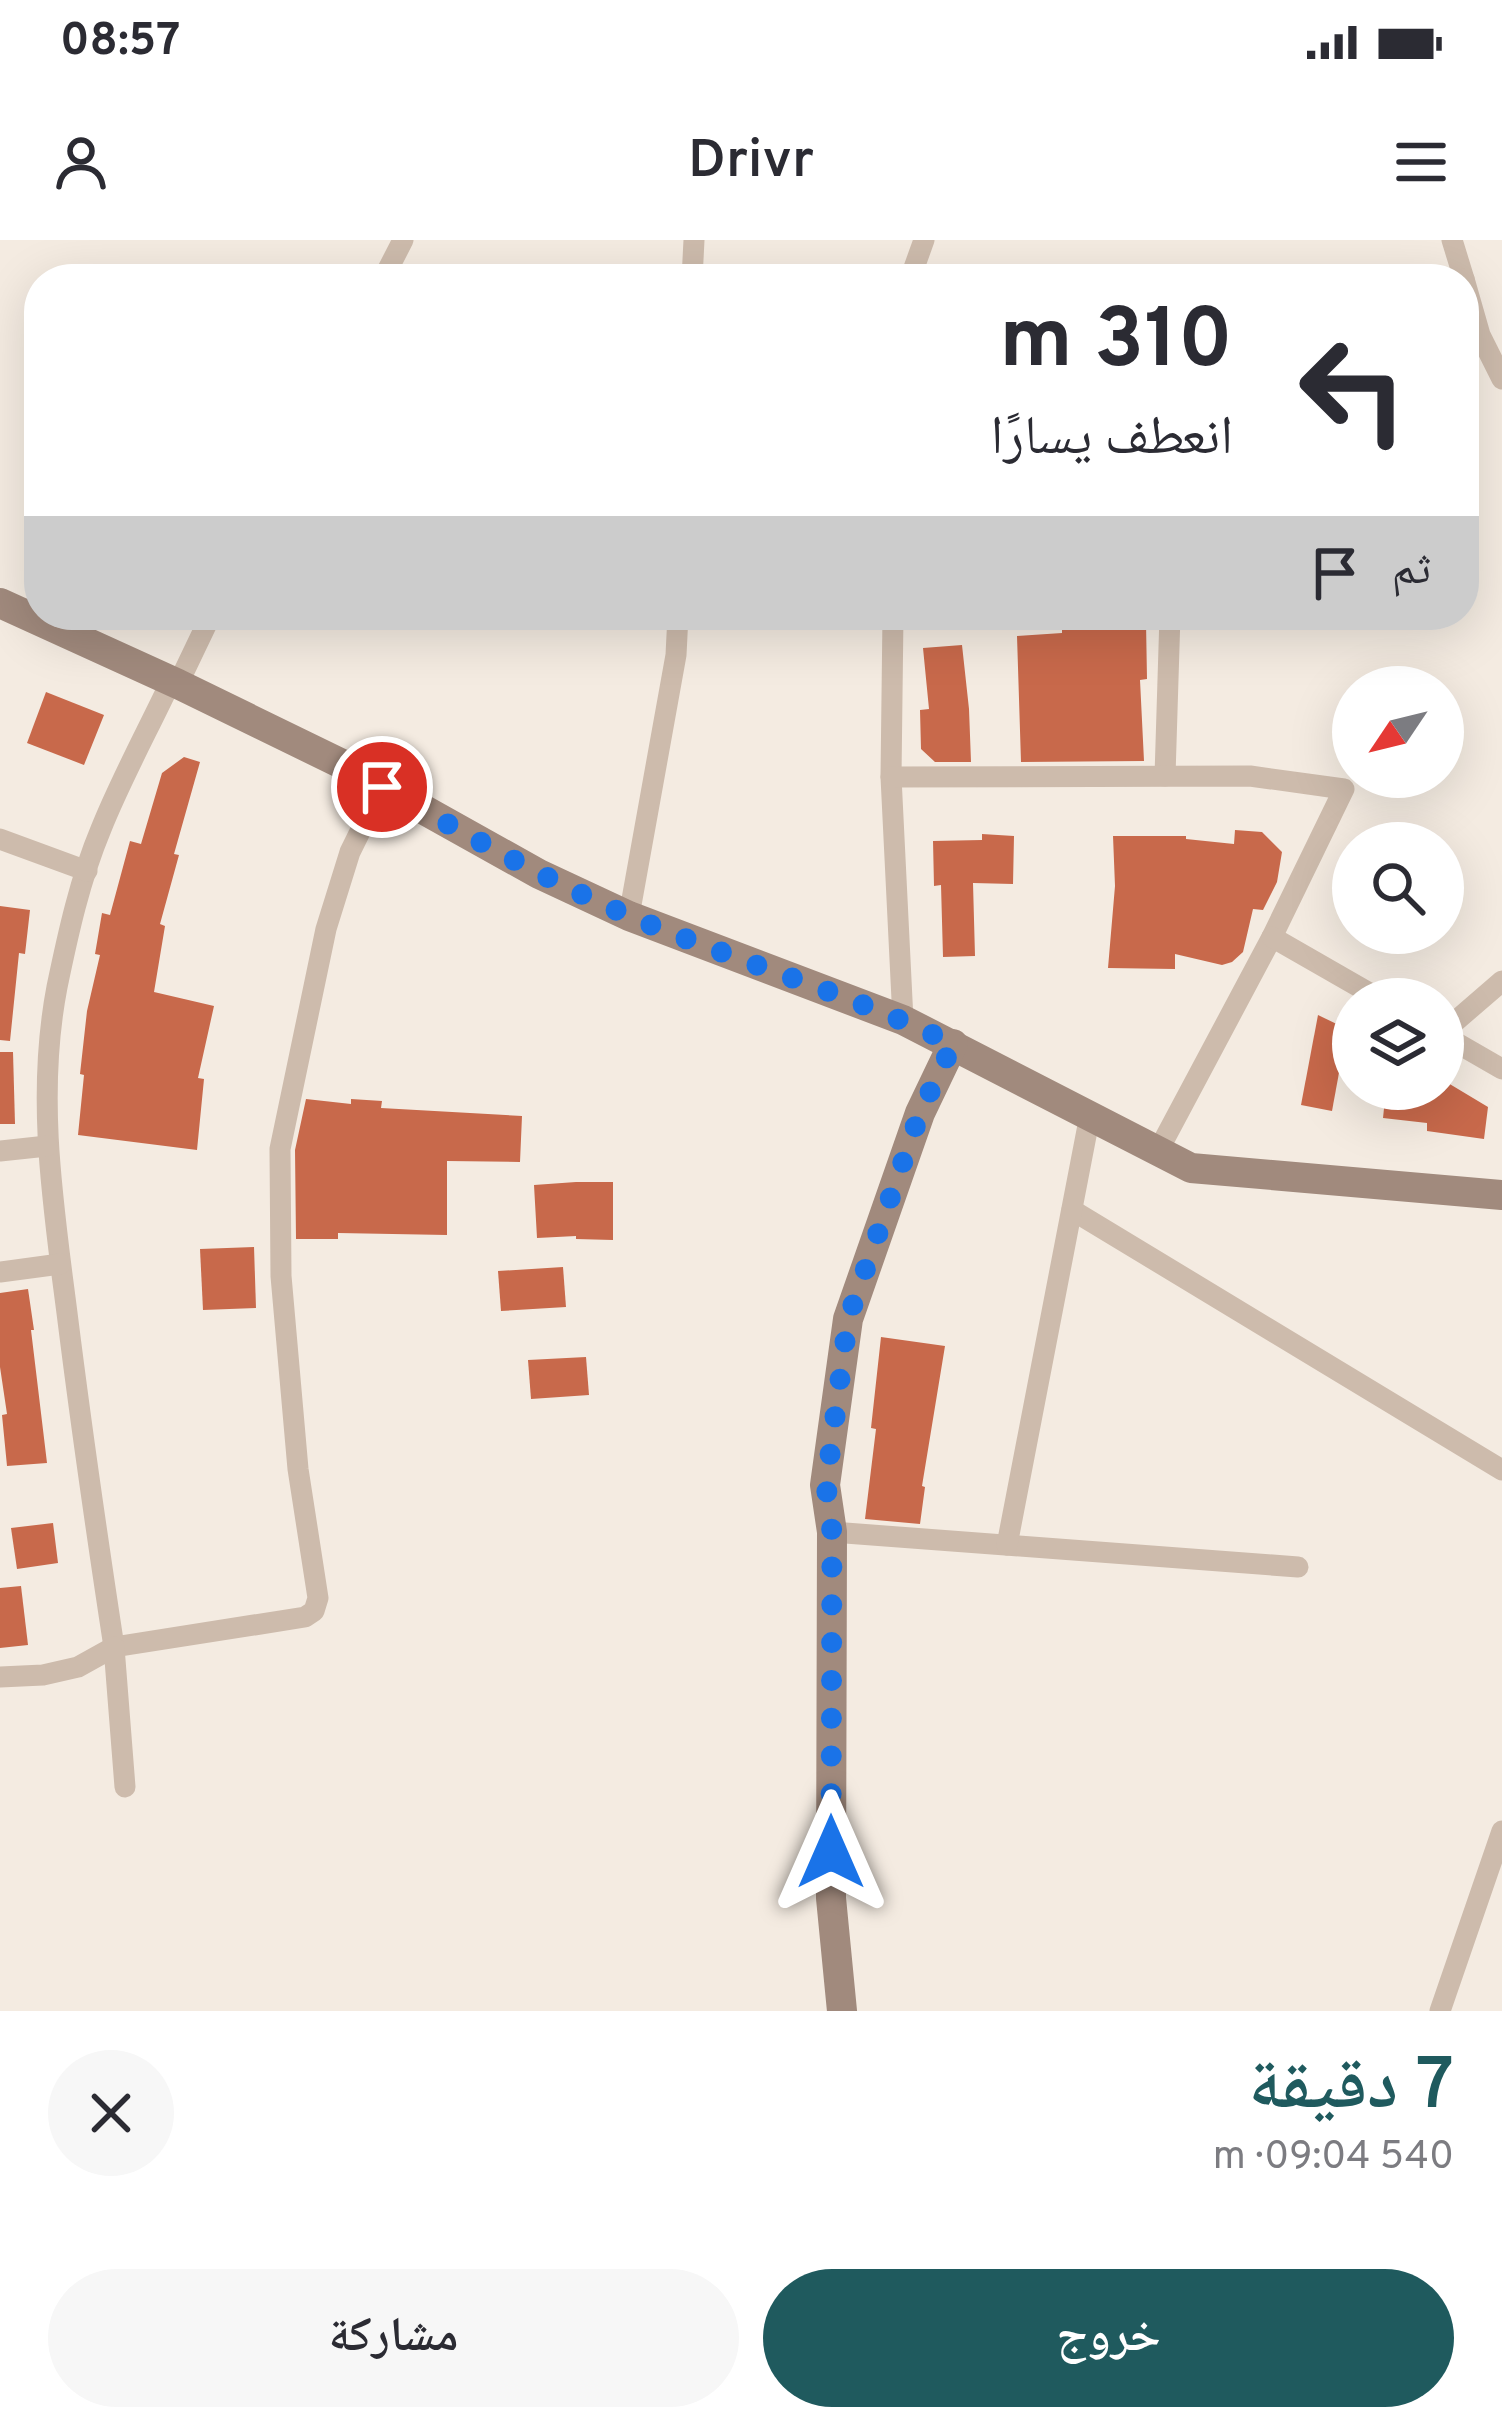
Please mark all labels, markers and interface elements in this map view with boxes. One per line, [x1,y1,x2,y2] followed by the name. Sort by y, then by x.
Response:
[60,14,181,71] text: 08:57
[688,128,814,197] text: Drivr
[48,129,114,195] icon: person
[1388,129,1454,195] icon: menu
[999,291,1233,397] text: 310 m
[1275,312,1431,468] icon: left
[990,405,1233,474] text: انعطف يسارًا
[1302,540,1368,606] icon: arrive
[1392,543,1431,600] text: ثم
[1332,666,1464,798] north arrow
[1332,666,1464,1110] map controls
[331,736,433,838] pin
[349,754,415,820] icon: arrive
[1332,822,1464,954] button: search
[1332,978,1464,1110] button: layers
[768,1789,894,1915] position arrow
[1248,2043,1454,2135] text: 7 دقيقة
[48,2050,174,2176] button: close
[1213,2134,1454,2183] text: 540 m · 09:04
[48,2269,739,2407] button: مشاركة
[763,2269,1454,2407] button: خروج

